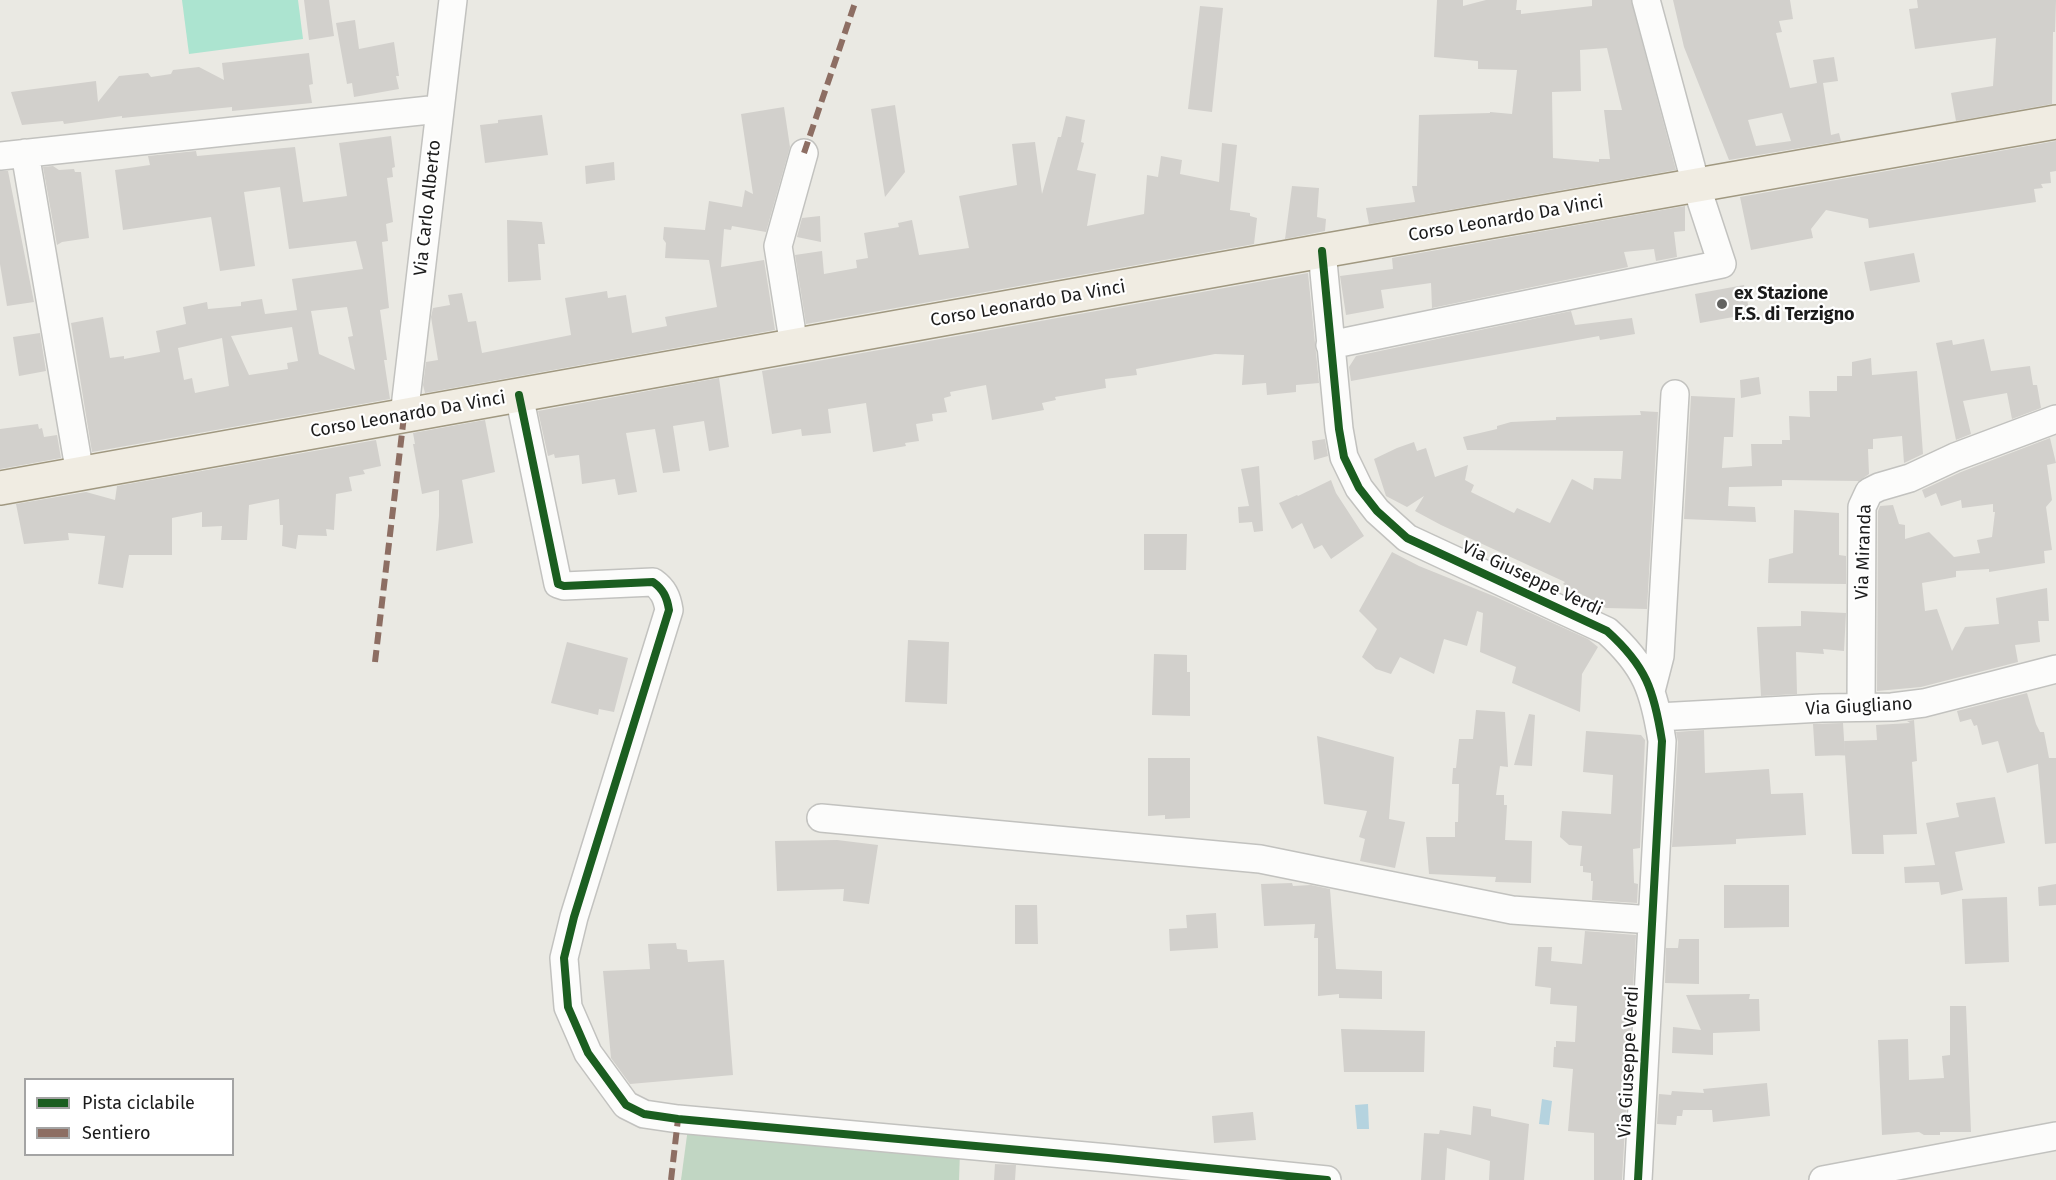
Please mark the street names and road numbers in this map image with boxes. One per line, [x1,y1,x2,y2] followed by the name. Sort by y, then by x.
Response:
[410,139,446,277] street label: Via Carlo Alberto
[1407,191,1605,247] street label: Corso Leonardo Da Vinci
[929,276,1127,332] street label: Corso Leonardo Da Vinci
[309,387,507,443] street label: Corso Leonardo Da Vinci
[1852,504,1876,600] street label: Via Miranda
[1458,537,1606,621] street label: Via Giuseppe Verdi
[1805,693,1913,721] street label: Via Giugliano
[1614,985,1644,1139] street label: Via Giuseppe Verdi

